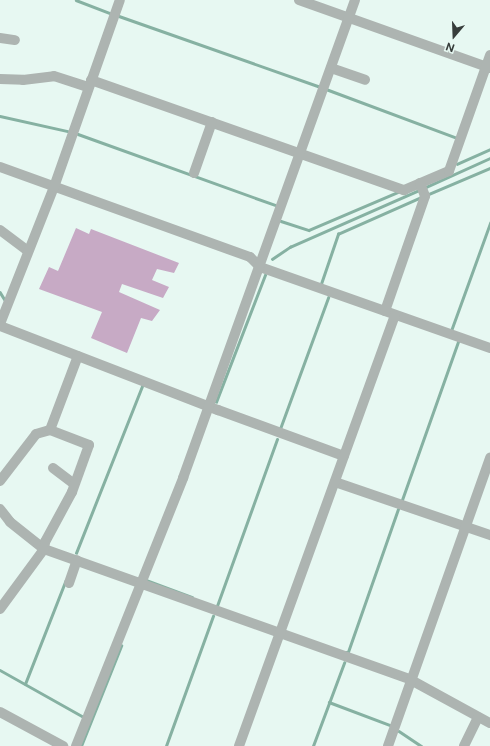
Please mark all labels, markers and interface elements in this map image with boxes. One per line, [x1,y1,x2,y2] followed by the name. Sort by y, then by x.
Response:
[434,16,474,56] north arrow
[444,40,456,54] text: N

